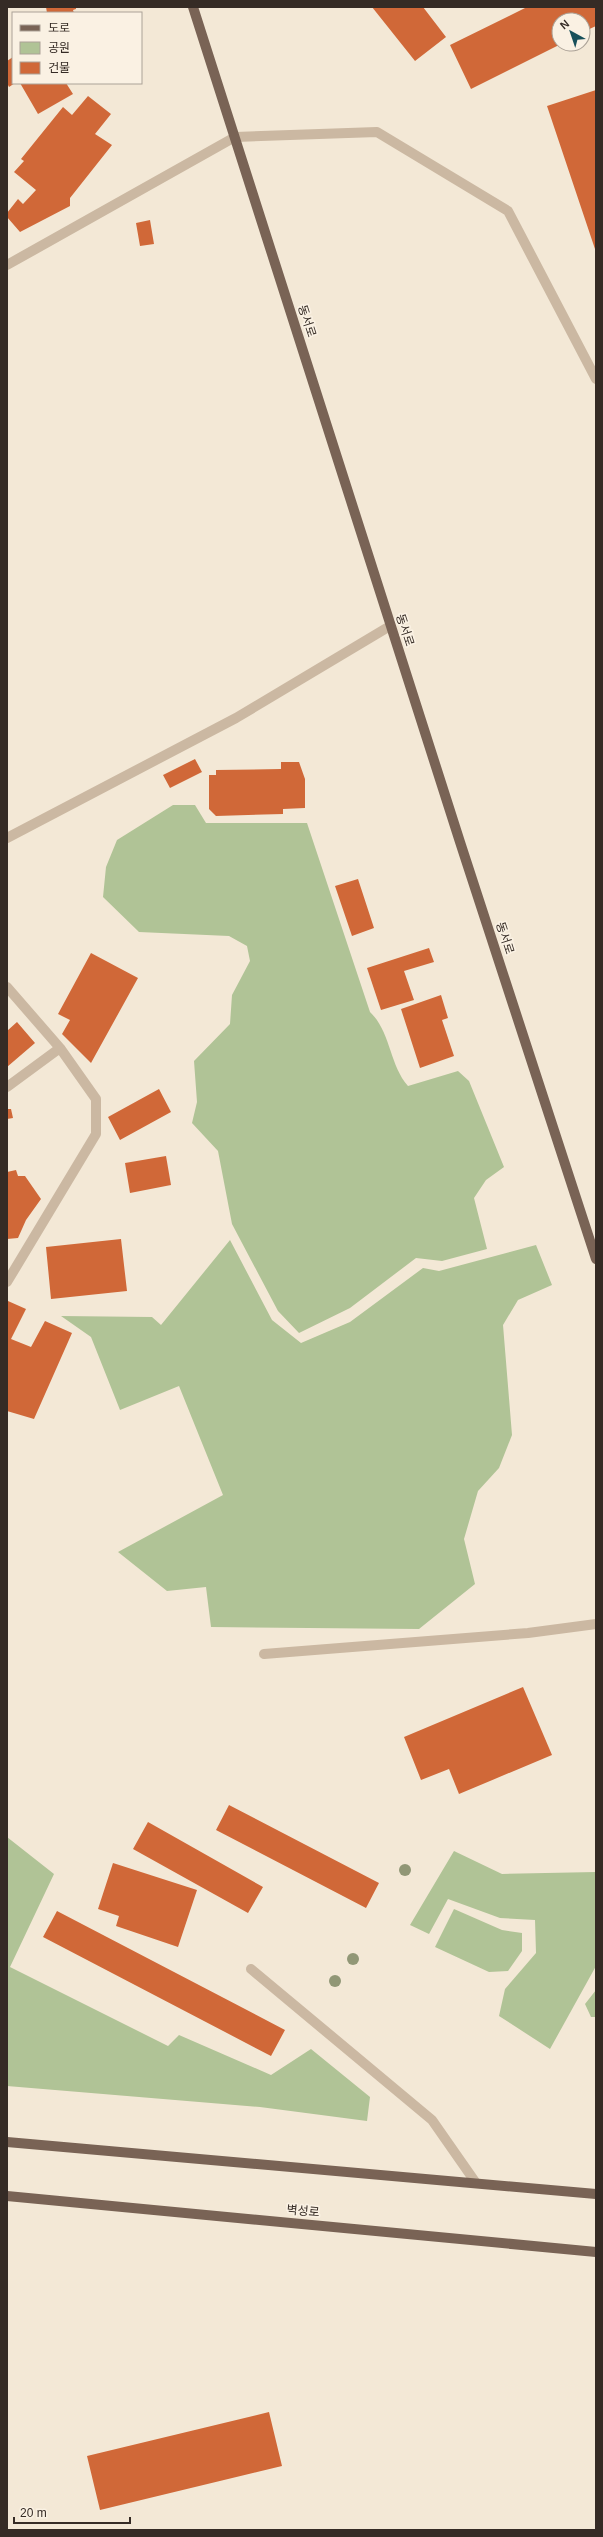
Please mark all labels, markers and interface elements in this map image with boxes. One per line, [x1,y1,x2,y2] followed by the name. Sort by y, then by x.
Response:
[12,12,142,84] legend
[551,12,591,52] north arrow
[558,17,572,31] text: N
[48,21,70,35] text: 도로
[48,41,70,55] text: 공원
[48,61,70,75] text: 건물
[295,303,319,339] street label: 동서로
[393,612,417,648] street label: 동서로
[493,920,517,956] street label: 동서로
[286,2203,320,2219] street label: 벽성로
[14,2499,130,2525] scale bar
[20,2506,47,2520] text: 20 m

